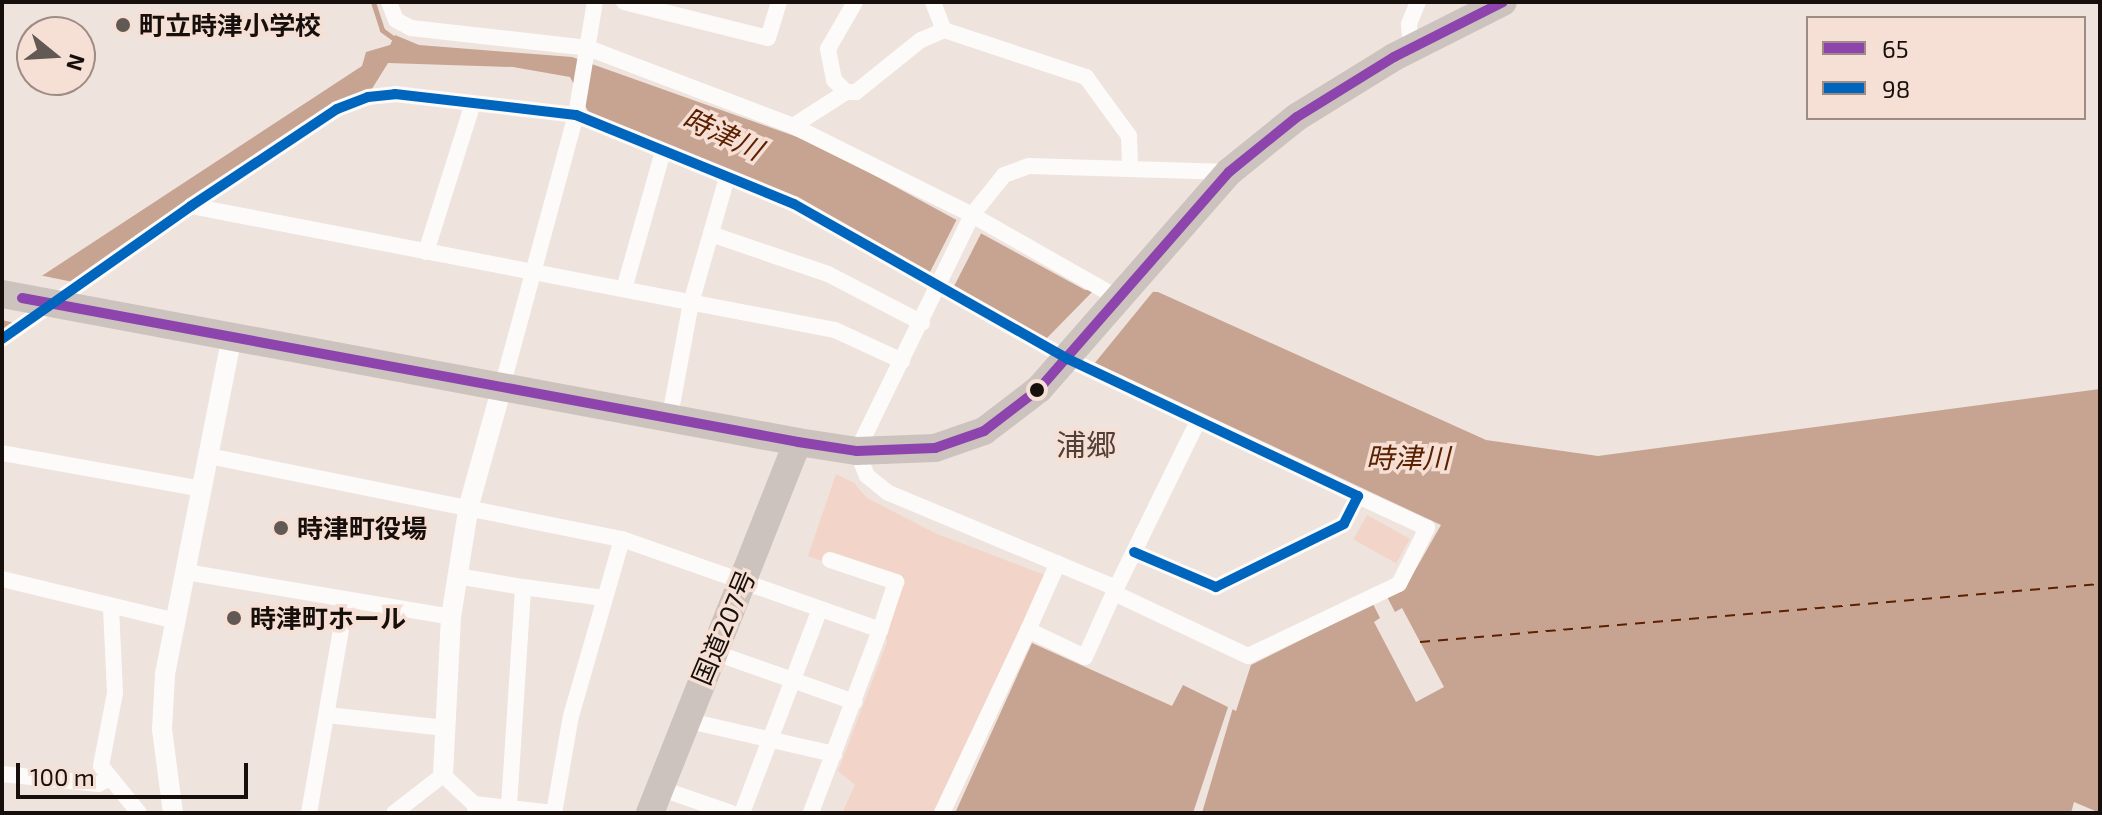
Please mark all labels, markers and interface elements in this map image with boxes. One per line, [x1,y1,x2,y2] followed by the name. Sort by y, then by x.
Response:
[139,9,321,41] place label: 町立時津小学校
[16,16,96,96] north arrow
[114,16,132,34] marker: 町立時津小学校
[1806,16,2086,120] legend
[1882,34,1909,63] text: 65
[62,51,92,74] text: N
[1882,74,1910,103] text: 98
[678,100,768,166] water label: 時津川
[1029,382,1045,398] unlabelled marker
[1056,426,1116,462] district label: 浦郷
[1366,440,1450,474] water label: 時津川
[297,512,427,544] place label: 時津町役場
[272,519,290,537] marker: 時津町役場
[685,565,761,689] street label: 国道207号
[250,602,406,634] place label: 時津町ホール
[225,609,243,627] marker: 時津町ホール
[20,747,252,797] scale bar
[30,762,95,791] text: 100 m

